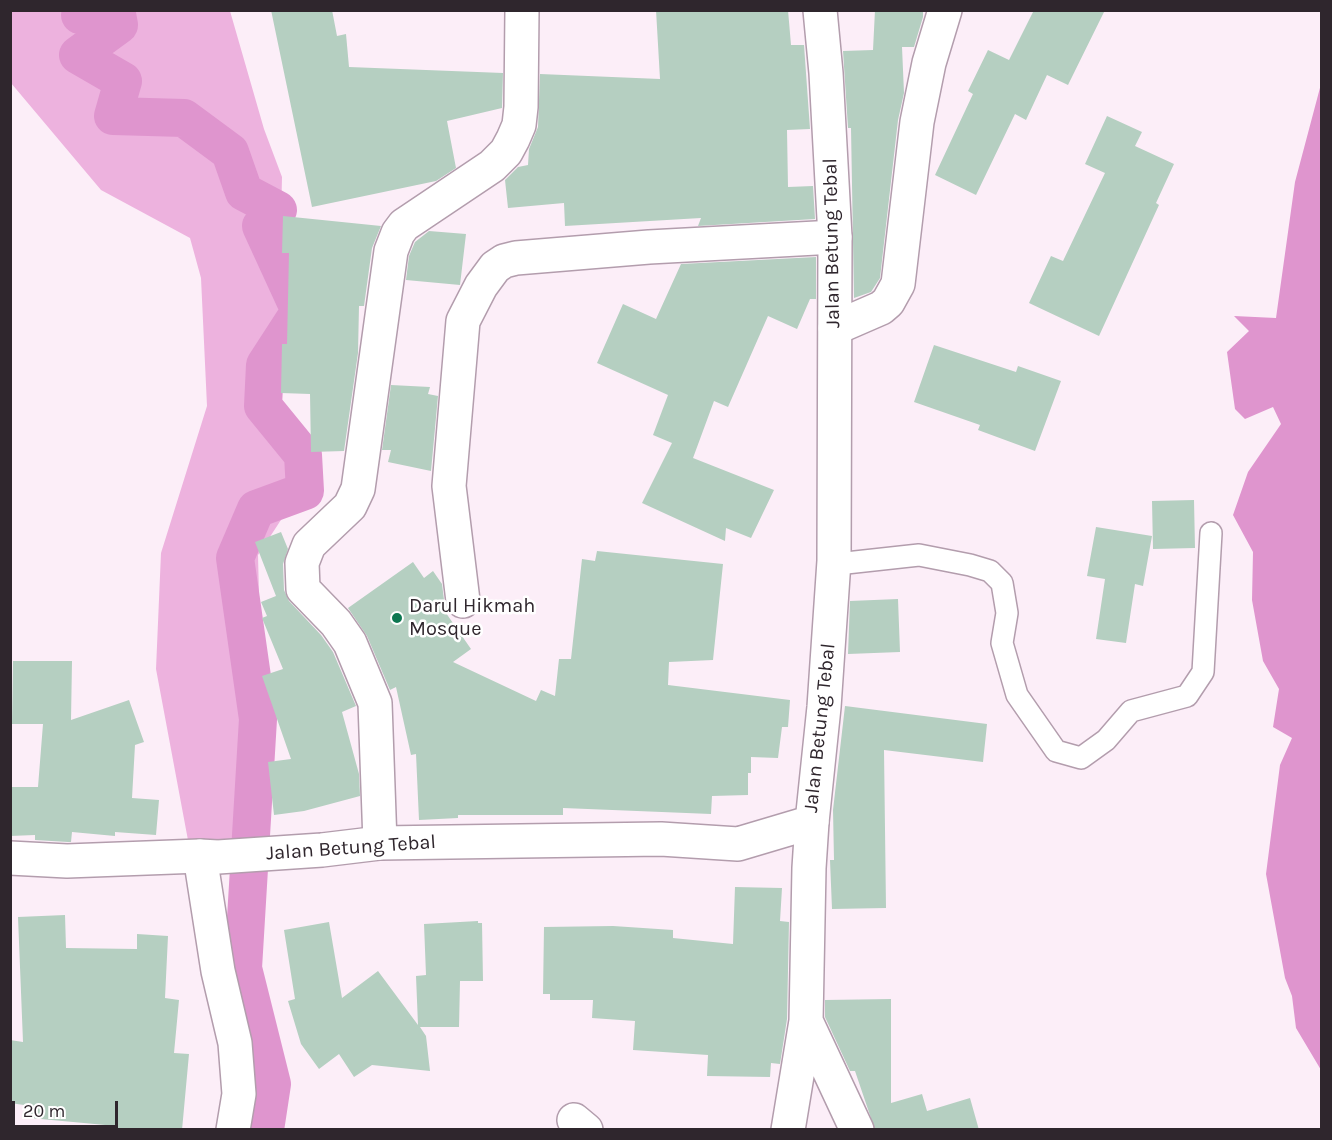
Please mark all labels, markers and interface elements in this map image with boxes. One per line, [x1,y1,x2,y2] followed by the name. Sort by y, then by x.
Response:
[819,158,845,328] street label: Jalan Betung Tebal
[409,594,535,641] place label: Darul Hikmah Mosque
[390,611,404,625] marker: Darul Hikmah Mosque
[799,642,841,814] street label: Jalan Betung Tebal
[265,830,437,866] street label: Jalan Betung Tebal
[15,1089,122,1127] scale bar
[23,1100,65,1122] text: 20 m

